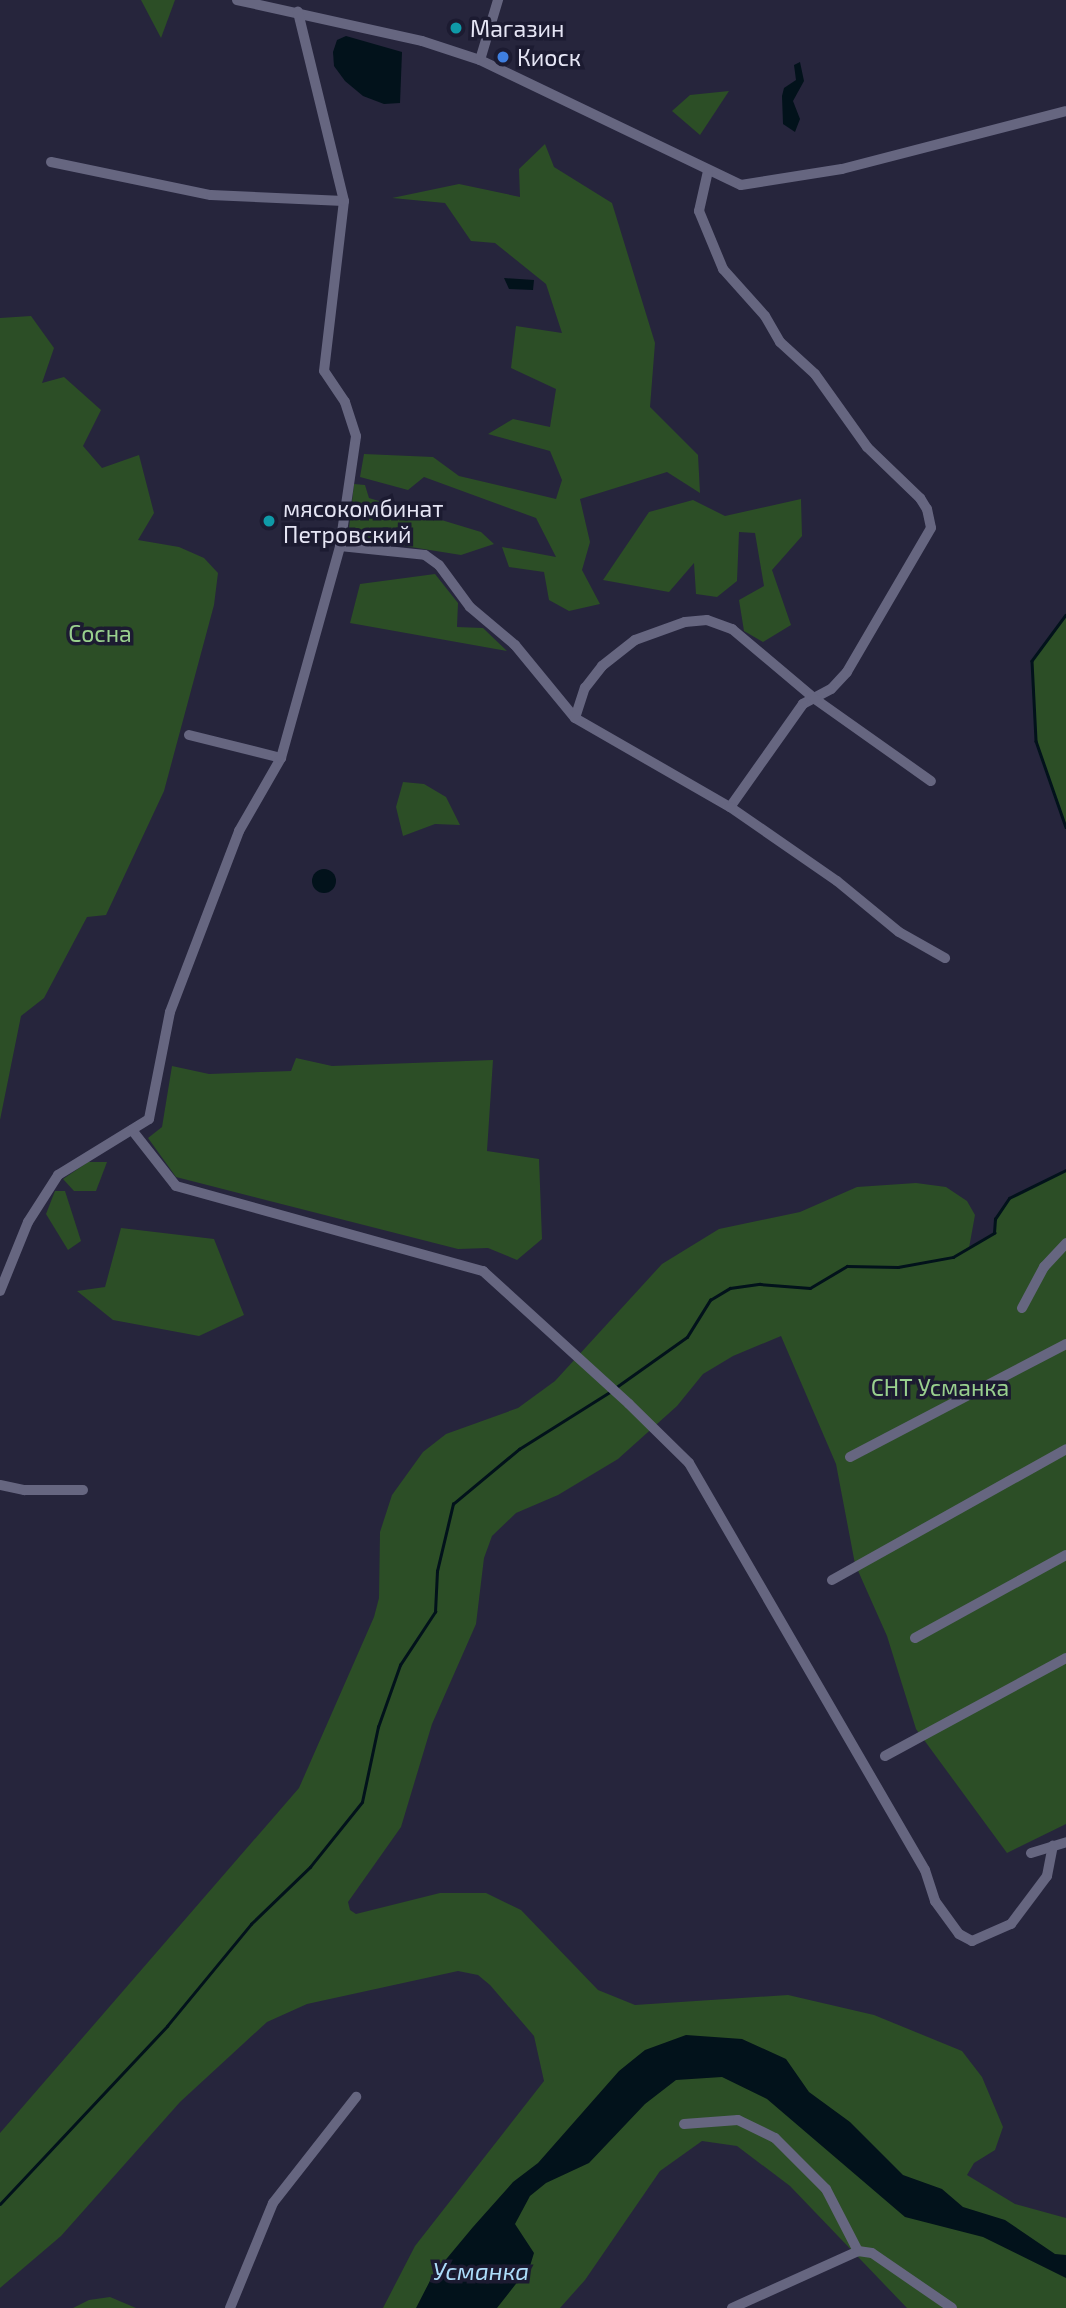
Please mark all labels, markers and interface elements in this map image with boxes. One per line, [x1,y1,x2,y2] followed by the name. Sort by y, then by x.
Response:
[470,14,564,42] place label: Магазин
[448,20,464,36] marker: Магазин
[517,43,581,71] place label: Киоск
[495,49,511,65] marker: Киоск
[283,494,444,548] place label: мясокомбинат Петровский
[261,513,277,529] marker: мясокомбинат Петровский
[68,619,132,647] park label: Сосна
[871,1373,1009,1401] park label: СНТ Усманка
[433,2257,529,2285] water label: Усманка

